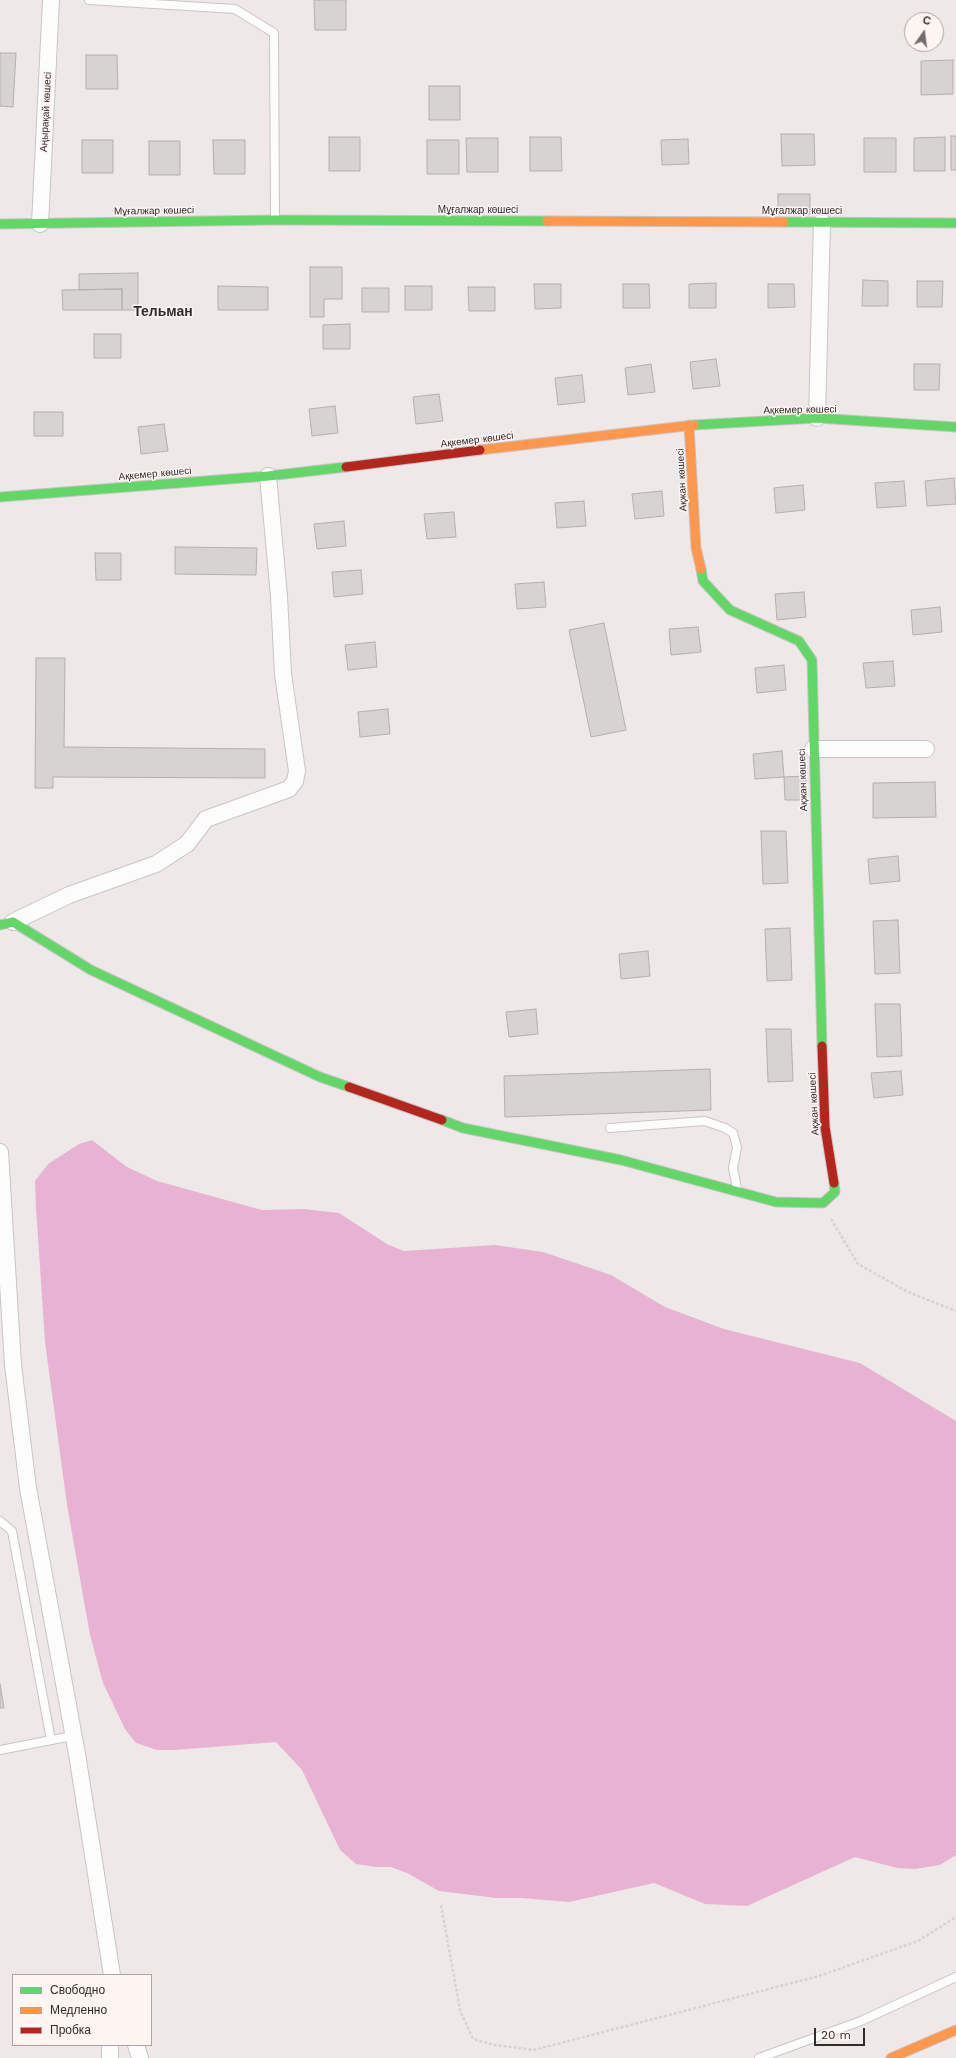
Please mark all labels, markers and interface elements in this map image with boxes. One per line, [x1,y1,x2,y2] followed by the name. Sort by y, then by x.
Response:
[904,12,944,52] north arrow
[921,14,932,28] text: С
[38,72,54,152] street label: Аңырақай көшесі
[114,204,194,218] street label: Мұғалжар көшесі
[438,204,518,216] street label: Мұғалжар көшесі
[762,205,842,217] street label: Мұғалжар көшесі
[133,304,193,320] district label: Тельман
[763,403,837,417] street label: Ақкемер көшесі
[440,430,514,450] street label: Ақкемер көшесі
[674,448,690,512] street label: Ақжан көшесі
[118,465,192,483] street label: Ақкемер көшесі
[796,748,810,812] street label: Ақжан көшесі
[806,1072,822,1136] street label: Ақжан көшесі
[12,1974,152,2046] legend
[50,1983,105,1997] text: Свободно
[50,2003,107,2017] text: Медленно
[816,2020,867,2046] scale bar
[50,2023,91,2037] text: Пробка
[821,2028,851,2042] text: 20 m

